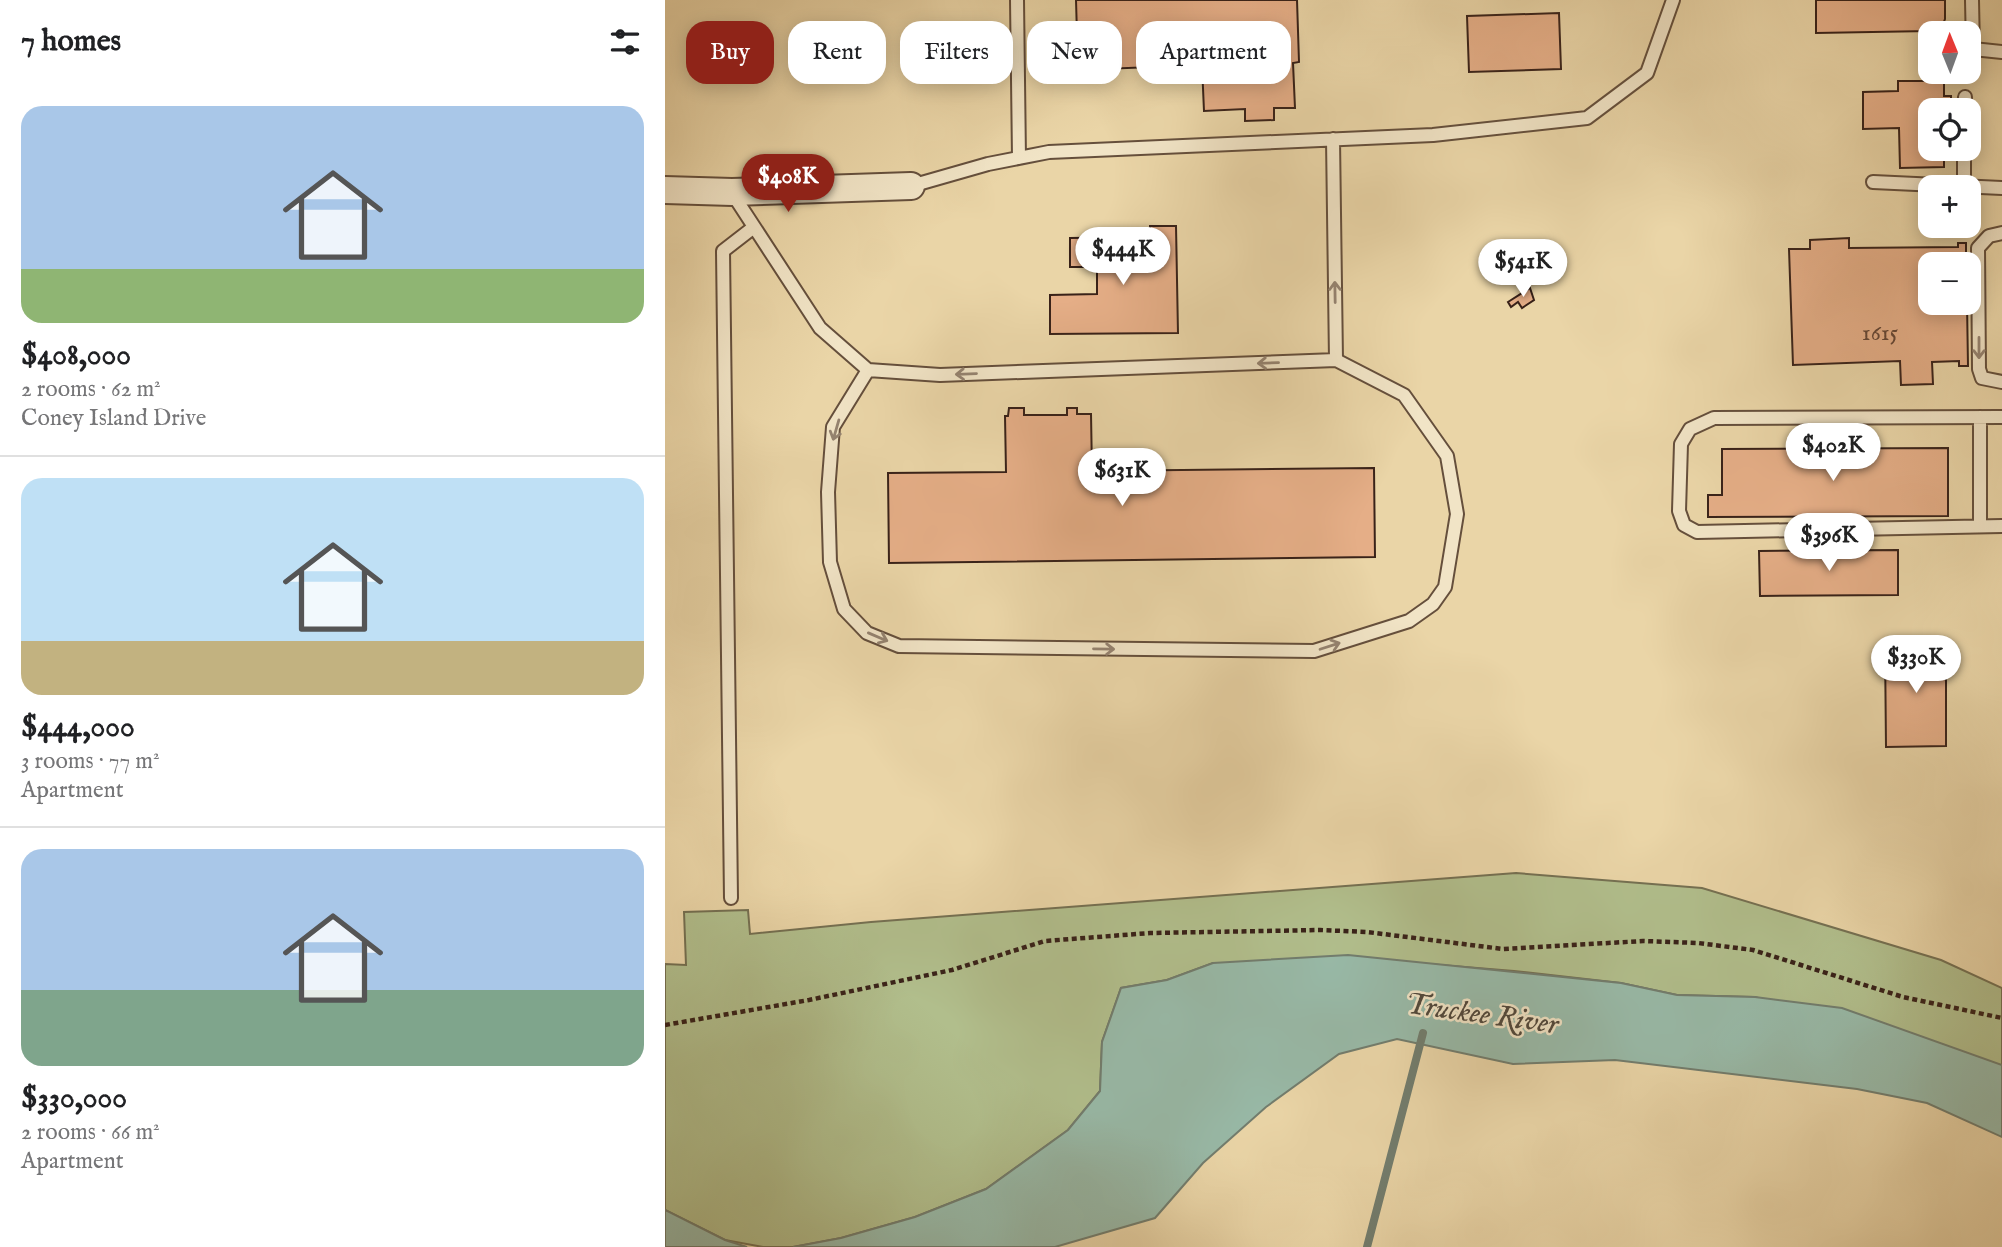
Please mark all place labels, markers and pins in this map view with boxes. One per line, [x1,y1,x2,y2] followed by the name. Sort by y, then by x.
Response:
[739,154,837,214] pin: $408K
[1074,228,1172,287] pin: $444K
[1474,240,1572,299] pin: $541K
[1784,424,1882,483] pin: $402K
[1073,448,1171,508] pin: $631K
[1780,514,1878,573] pin: $396K
[1867,636,1965,695] pin: $330K

